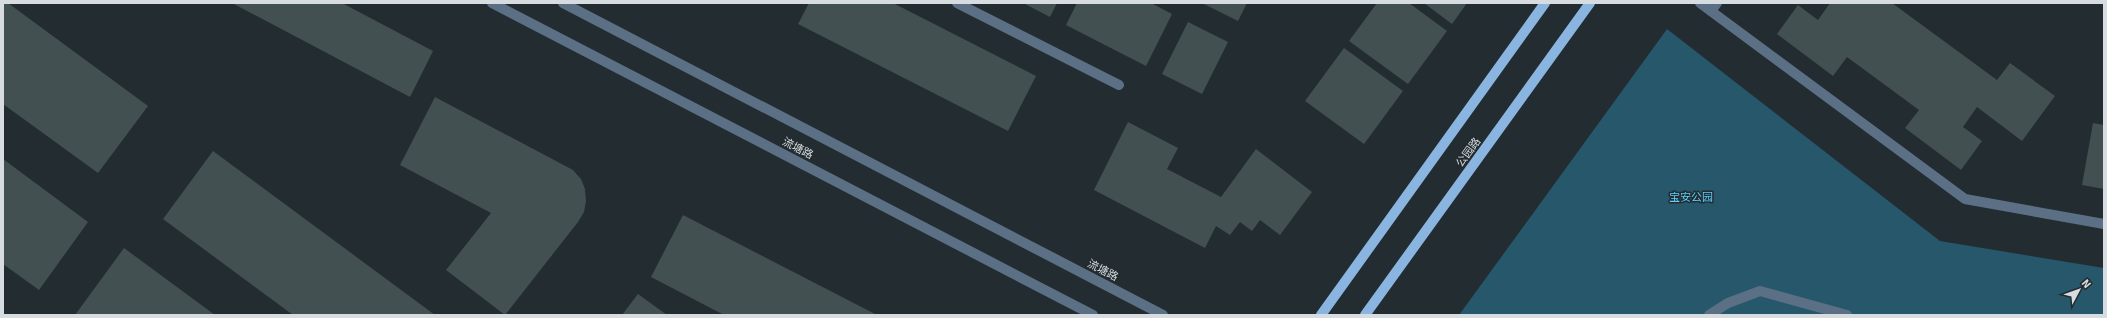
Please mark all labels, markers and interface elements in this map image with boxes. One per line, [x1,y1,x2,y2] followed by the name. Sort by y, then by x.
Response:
[780,135,815,162] street label: 流塘路
[1453,135,1483,169] street label: 公园路
[1669,191,1713,204] park label: 宝安公园
[1085,257,1120,284] street label: 流塘路
[2059,270,2099,310] north arrow
[2079,277,2094,291] text: N

